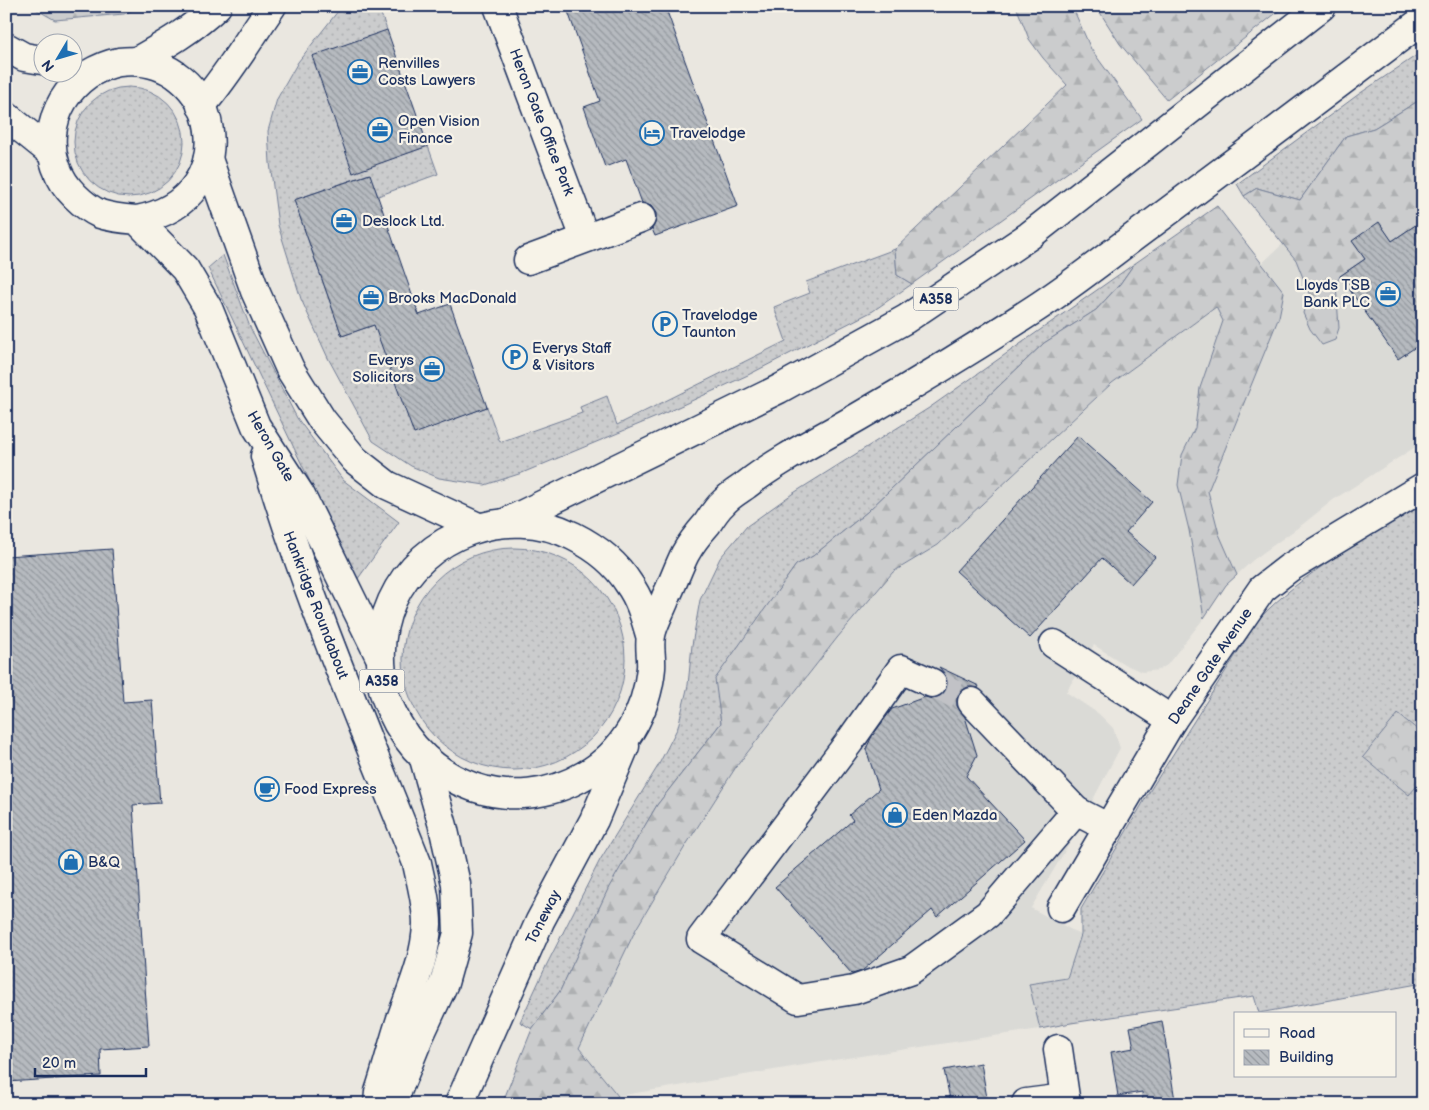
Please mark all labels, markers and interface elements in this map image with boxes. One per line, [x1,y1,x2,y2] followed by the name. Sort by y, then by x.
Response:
[32,32,82,82] north arrow
[505,46,579,199] street label: Heron Gate Office Park
[378,54,476,90] place label: Renvilles Costs Lawyers
[38,56,58,75] text: N
[347,59,373,85] office icon: Renvilles Costs Lawyers
[398,112,480,148] place label: Open Vision Finance
[367,117,393,143] office icon: Open Vision Finance
[639,120,665,146] hotel icon: Travelodge
[670,124,746,143] place label: Travelodge
[331,208,357,234] office icon: Deslock Ltd.
[362,212,445,231] place label: Deslock Ltd.
[1295,276,1370,312] place label: Lloyds TSB Bank PLC
[1375,281,1401,307] office icon: Lloyds TSB Bank PLC
[358,285,384,311] office icon: Brooks MacDonald
[914,288,958,310] road number: A358
[388,289,517,308] place label: Brooks MacDonald
[682,306,758,342] place label: Travelodge Taunton
[652,311,678,337] parking icon: Travelodge Taunton
[532,339,612,375] place label: Everys Staff & Visitors
[502,344,528,370] parking icon: Everys Staff & Visitors
[353,351,415,387] place label: Everys Solicitors
[419,356,445,382] office icon: Everys Solicitors
[243,407,299,485] street label: Heron Gate
[279,528,353,682] street label: Hankridge Roundabout
[1164,604,1257,728] street label: Deane Gate Avenue
[360,669,404,692] road number: A358
[254,776,280,802] cafe icon: Food Express
[284,780,377,799] place label: Food Express
[882,802,908,828] shop icon: Eden Mazda
[912,806,997,825] place label: Eden Mazda
[58,849,84,875] shop icon: B&Q
[88,853,120,872] place label: B&Q
[522,887,565,948] street label: Toneway
[1234,1012,1396,1078] legend
[1279,1024,1315,1043] text: Road
[35,1045,146,1077] scale bar
[1279,1048,1334,1067] text: Building
[42,1054,76,1073] text: 20 m

